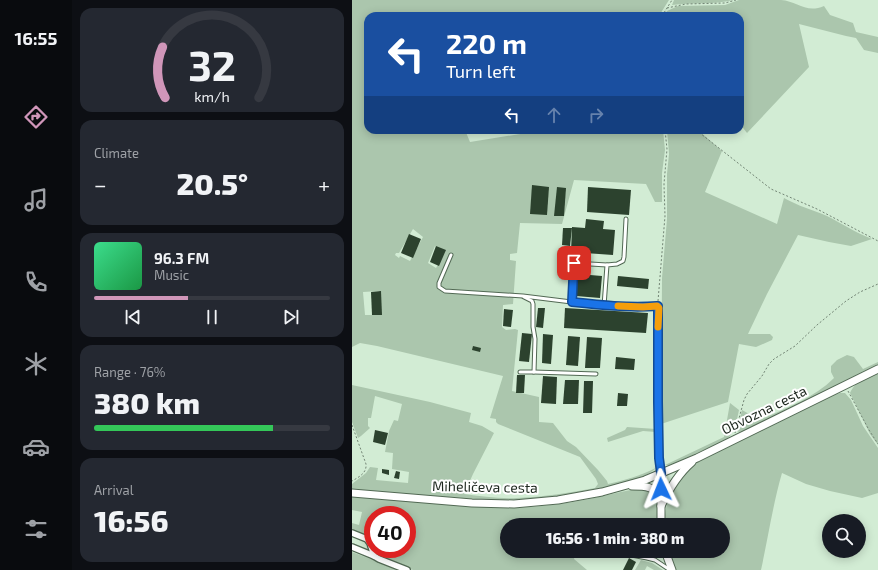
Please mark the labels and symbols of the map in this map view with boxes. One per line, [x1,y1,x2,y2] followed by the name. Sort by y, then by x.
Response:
[557,246,591,280] pin
[718,382,809,438] street label: Obvozna cesta
[640,468,682,510] position arrow
[432,477,538,496] street label: Miheličeva cesta
[364,506,416,558] speed limit sign: 40

